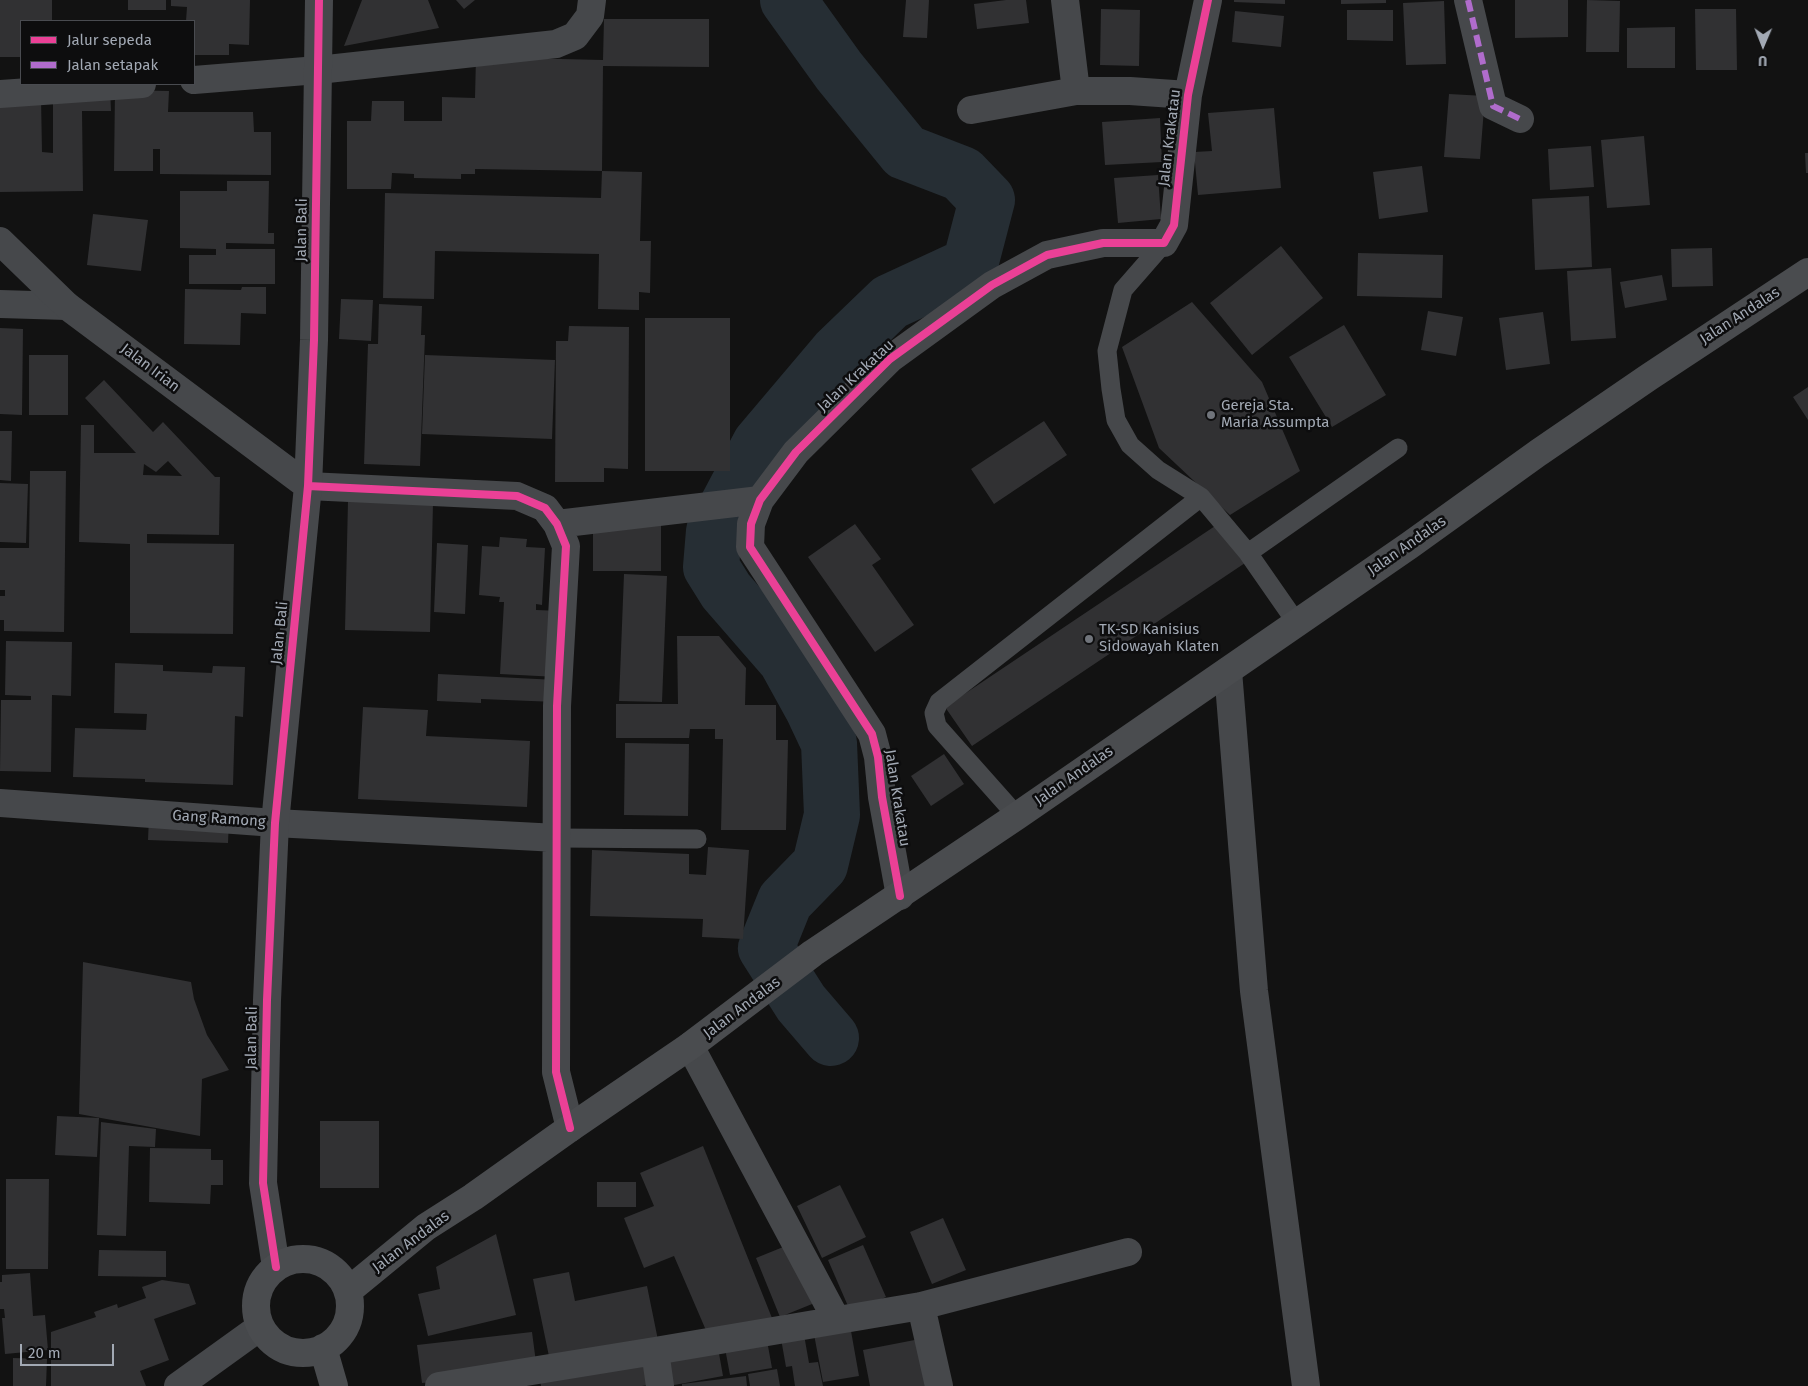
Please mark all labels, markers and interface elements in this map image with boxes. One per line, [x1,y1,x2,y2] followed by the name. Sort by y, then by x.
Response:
[20,20,195,85] legend
[1738,20,1788,70] north arrow
[67,31,152,49] text: Jalur sepeda
[1758,52,1767,69] text: U
[67,56,158,74] text: Jalan setapak
[1155,88,1185,188] street label: Jalan Krakatau
[292,198,312,262] street label: Jalan Bali
[1697,284,1783,348] street label: Jalan Andalas
[814,336,898,416] street label: Jalan Krakatau
[117,340,183,396] street label: Jalan Irian
[1221,397,1329,432] place label: Gereja Sta. Maria Assumpta
[1205,409,1217,421] marker: Gereja Sta. Maria Assumpta
[1364,512,1450,580] street label: Jalan Andalas
[268,600,292,666] street label: Jalan Bali
[1099,621,1219,656] place label: TK-SD Kanisius Sidowayah Klaten
[1083,633,1095,645] marker: TK-SD Kanisius Sidowayah Klaten
[1031,742,1117,810] street label: Jalan Andalas
[880,748,914,848] street label: Jalan Krakatau
[172,807,266,831] street label: Gang Ramong
[700,973,784,1043] street label: Jalan Andalas
[242,1006,262,1070] street label: Jalan Bali
[369,1207,453,1277] street label: Jalan Andalas
[22,1334,116,1366] scale bar
[28,1344,61,1362] text: 20 m

